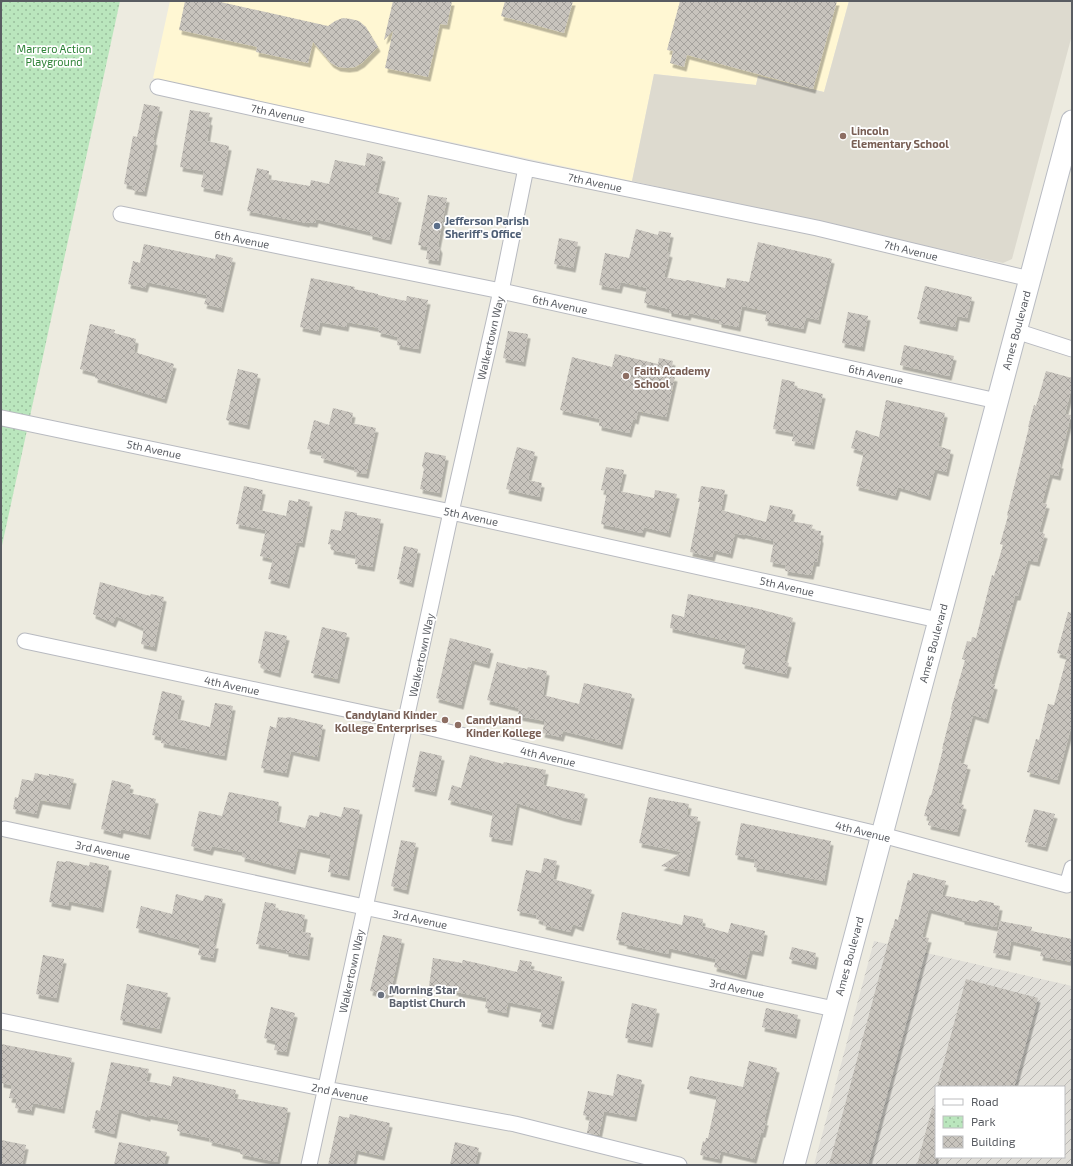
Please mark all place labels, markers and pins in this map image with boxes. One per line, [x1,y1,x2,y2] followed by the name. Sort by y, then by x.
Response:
[851,124,949,151] place label: Lincoln Elementary School
[838,131,848,141] marker: Lincoln Elementary School
[445,214,529,240] place label: Jefferson Parish Sheriff's Office
[432,221,442,231] marker: Jefferson Parish Sheriff's Office
[634,364,711,390] place label: Faith Academy School
[621,371,631,381] marker: Faith Academy School
[335,708,437,734] place label: Candyland Kinder Kollege Enterprises
[466,713,541,739] place label: Candyland Kinder Kollege
[440,715,450,725] marker: Candyland Kinder Kollege Enterprises
[453,720,463,730] marker: Candyland Kinder Kollege
[389,983,466,1009] place label: Morning Star Baptist Church
[376,990,386,1000] marker: Morning Star Baptist Church

